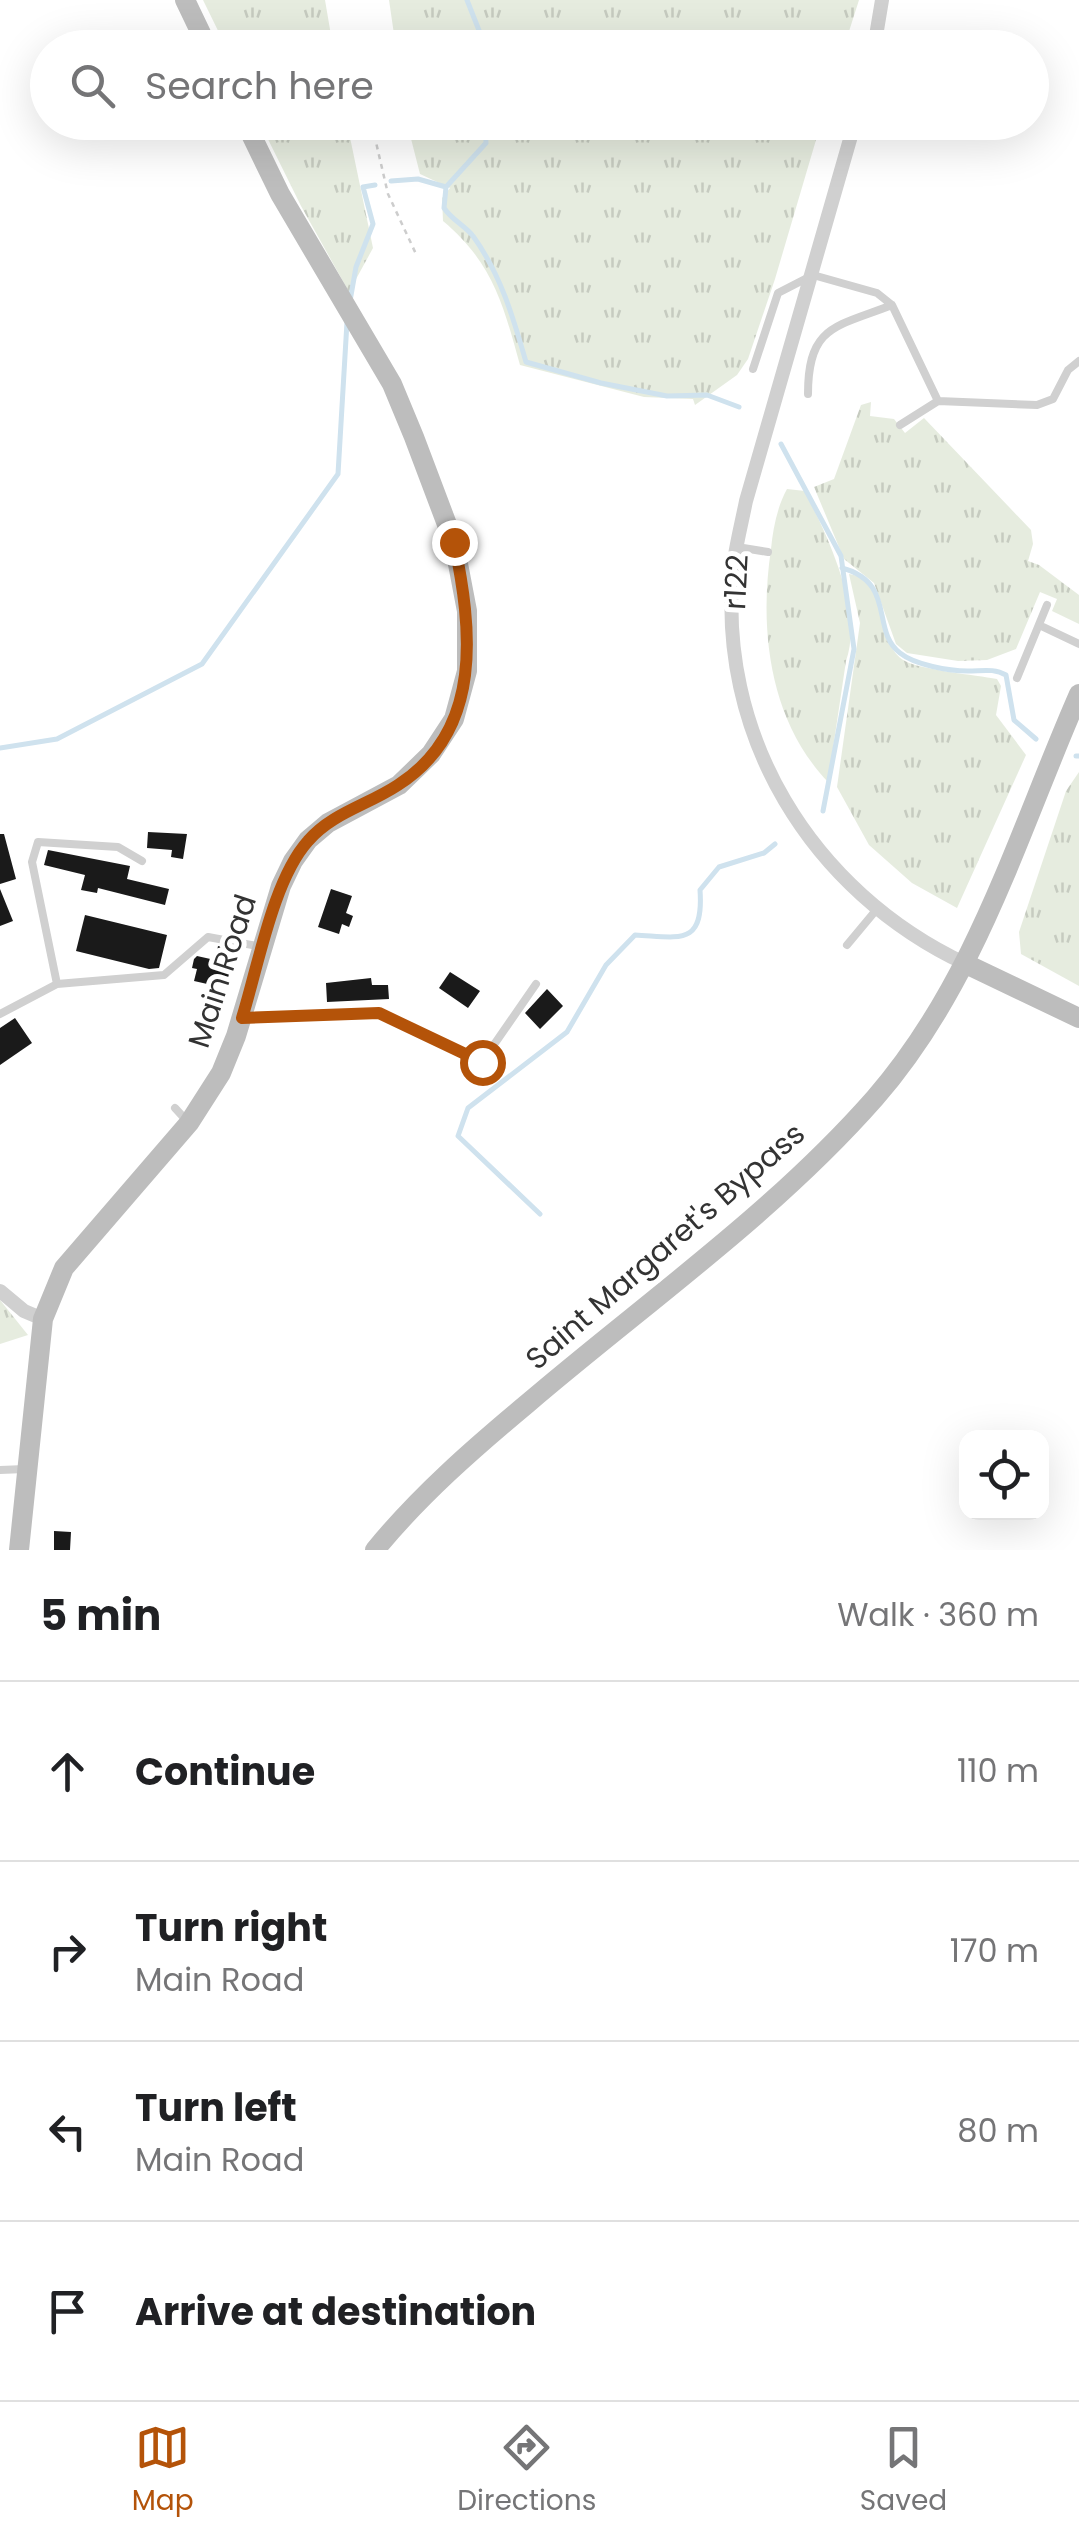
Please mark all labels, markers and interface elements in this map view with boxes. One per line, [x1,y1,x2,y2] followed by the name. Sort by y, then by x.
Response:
[30,30,1049,140] search box
[65,58,120,113] icon: search
[145,59,374,112] text: Search here
[432,520,478,566] route end
[713,553,759,611] street label: r122
[177,889,267,1053] street label: Main Road
[460,1040,506,1086] route start
[516,1112,814,1380] street label: Saint Margaret's Bypass
[959,1430,1049,1520] map controls
[959,1430,1049,1520] button: locate
[40,1586,161,1645] text: 5 min
[837,1592,1039,1637] text: Walk · 360 m
[40,1744,95,1799] icon: ahead
[135,1745,315,1798] text: Continue
[957,1748,1039,1793] text: 110 m
[135,1901,327,1954] text: Turn right
[40,1924,95,1979] icon: right
[950,1928,1039,1973] text: 170 m
[135,1957,304,2002] text: Main Road
[135,2081,297,2134] text: Turn left
[40,2104,95,2159] icon: left
[957,2108,1039,2153] text: 80 m
[135,2137,304,2182] text: Main Road
[40,2284,95,2339] icon: arrive
[135,2285,536,2338] text: Arrive at destination
[132,2420,194,2522] tab: Map
[457,2420,596,2522] tab: Directions
[860,2420,947,2522] tab: Saved

